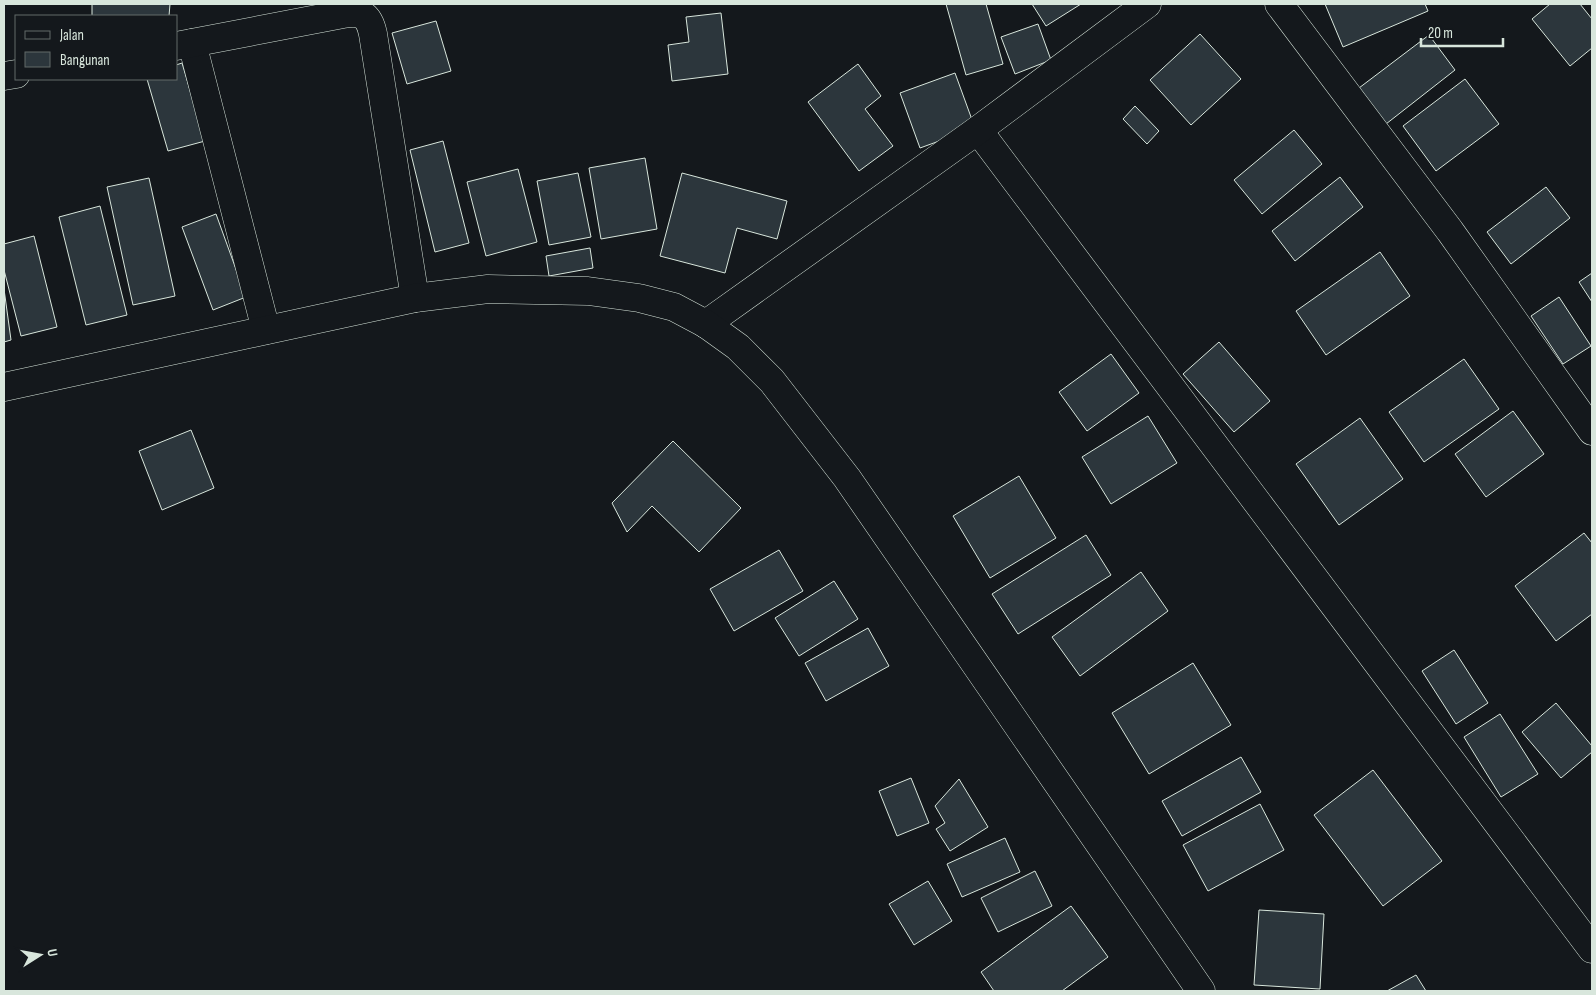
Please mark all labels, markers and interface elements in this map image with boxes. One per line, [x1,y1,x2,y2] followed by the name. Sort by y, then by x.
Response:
[15,15,178,80] legend
[1421,15,1504,47] scale bar
[1428,24,1453,43] text: 20 m
[59,26,84,45] text: Jalan
[60,51,110,70] text: Bangunan
[15,930,65,980] north arrow
[43,947,61,958] text: U

